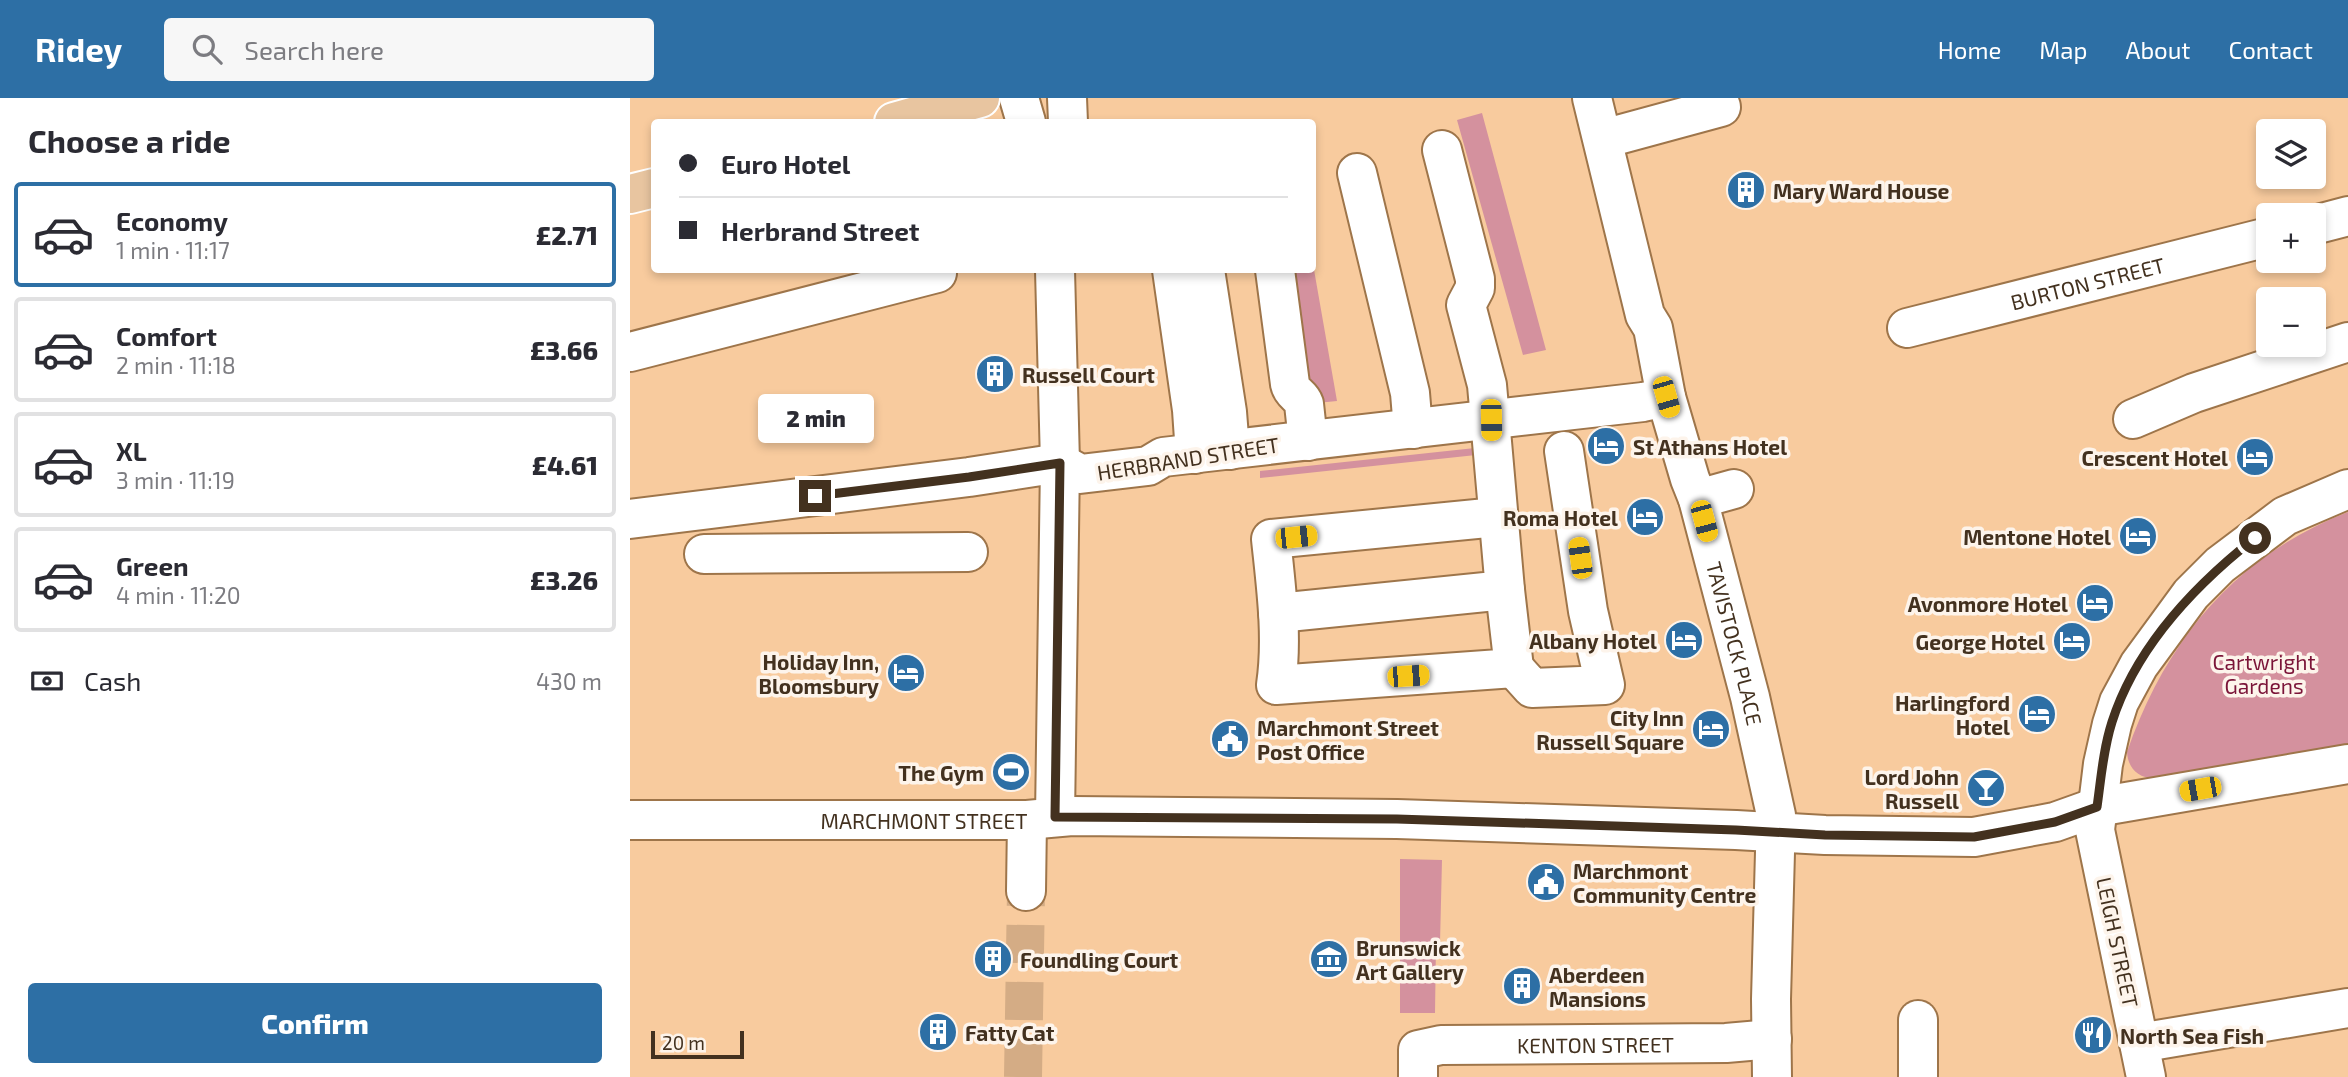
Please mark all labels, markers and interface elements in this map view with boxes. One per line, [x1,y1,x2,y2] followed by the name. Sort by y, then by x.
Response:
[164,18,654,81] search box
[35,29,122,69] text: Ridey
[188,30,226,68] icon: search
[244,34,384,65] text: Search here
[1938,35,2001,64] text: Home
[2039,35,2087,64] text: Map
[2125,35,2191,64] text: About
[2229,35,2313,64] text: Contact
[2256,119,2326,357] map controls
[2256,119,2326,189] button: layers
[28,121,231,159] text: Choose a ride
[721,148,850,179] text: Euro Hotel
[1725,169,1767,211] building icon: Mary Ward House
[1773,178,1950,204] place label: Mary Ward House
[32,203,95,266] icon: car
[2256,203,2326,273] button: +
[116,205,228,236] text: Economy
[721,215,919,246] text: Herbrand Street
[536,219,598,250] text: £2.71
[116,236,230,264] text: 1 min · 11:17
[2008,251,2167,314] street label: BURTON STREET
[2256,287,2326,357] button: −
[32,318,95,381] icon: car
[116,320,217,351] text: Comfort
[530,334,598,365] text: £3.66
[116,351,236,379] text: 2 min · 11:18
[974,353,1016,395] building icon: Russell Court
[1022,362,1155,387] place label: Russell Court
[1651,374,1682,420] car
[757,394,873,444] callout: 2 min
[1481,399,1502,441] car
[786,404,846,432] text: 2 min
[1585,425,1627,467] hotel icon: St Athans Hotel
[1095,431,1281,485] street label: HERBRAND STREET
[32,433,95,496] icon: car
[1633,434,1787,459] place label: St Athans Hotel
[116,435,147,466] text: XL
[2234,436,2276,478] hotel icon: Crescent Hotel
[2082,445,2228,470] place label: Crescent Hotel
[532,449,598,480] text: £4.61
[116,466,235,494] text: 3 min · 11:19
[799,480,831,512] route end
[1624,496,1666,538] hotel icon: Roma Hotel
[1689,498,1720,544] car
[1503,505,1618,530] place label: Roma Hotel
[2117,515,2159,557] hotel icon: Mentone Hotel
[2239,522,2271,554] route start
[1275,524,1318,550] car
[1963,524,2111,549] place label: Mentone Hotel
[1567,536,1594,580] car
[32,548,95,611] icon: car
[116,550,189,581] text: Green
[1702,559,1768,728] street label: TAVISTOCK PLACE
[530,564,598,595] text: £3.26
[116,581,241,609] text: 4 min · 11:20
[2074,582,2116,624] hotel icon: Avonmore Hotel
[1908,591,2068,616] place label: Avonmore Hotel
[1663,619,1705,661] hotel icon: Albany Hotel
[2051,620,2093,662] hotel icon: George Hotel
[1529,628,1657,654] place label: Albany Hotel
[1916,629,2045,654] place label: George Hotel
[758,649,879,699] place label: Holiday Inn, Bloomsbury
[2213,649,2315,698] park label: Cartwright Gardens
[885,652,927,694] hotel icon: Holiday Inn, Bloomsbury
[28,662,66,700] icon: cash
[1387,664,1430,688] car
[84,665,141,696] text: Cash
[536,667,602,695] text: 430 m
[1895,690,2010,739] place label: Harlingford Hotel
[2016,693,2058,735] hotel icon: Harlingford Hotel
[1536,705,1684,754] place label: City Inn Russell Square
[1690,708,1732,750] hotel icon: City Inn Russell Square
[1257,715,1439,764] place label: Marchmont Street Post Office
[1209,718,1251,760] public building icon: Marchmont Street Post Office
[990,751,1032,793] sports icon: The Gym
[898,760,984,786] place label: The Gym
[1864,764,1959,813] place label: Lord John Russell
[1965,767,2007,809] bar icon: Lord John Russell
[2178,775,2223,803] car
[821,808,1027,833] street label: MARCHMONT STREET
[1573,858,1756,908] place label: Marchmont Community Centre
[1525,861,1567,903] public building icon: Marchmont Community Centre
[2092,875,2144,1009] street label: LEIGH STREET
[1356,935,1464,985] place label: Brunswick Art Gallery
[972,938,1014,980] building icon: Foundling Court
[1308,938,1350,980] museum icon: Brunswick Art Gallery
[1020,947,1179,972] place label: Foundling Court
[1549,962,1646,1011] place label: Aberdeen Mansions
[1501,965,1543,1007] building icon: Aberdeen Mansions
[28,983,602,1063] button: Confirm
[917,1011,959,1053] building icon: Fatty Cat
[2072,1014,2114,1056] restaurant icon: North Sea Fish
[965,1020,1055,1046] place label: Fatty Cat
[2120,1023,2264,1048] place label: North Sea Fish
[651,1028,744,1060] scale bar
[662,1031,705,1054] text: 20 m
[1517,1031,1674,1057] street label: KENTON STREET

